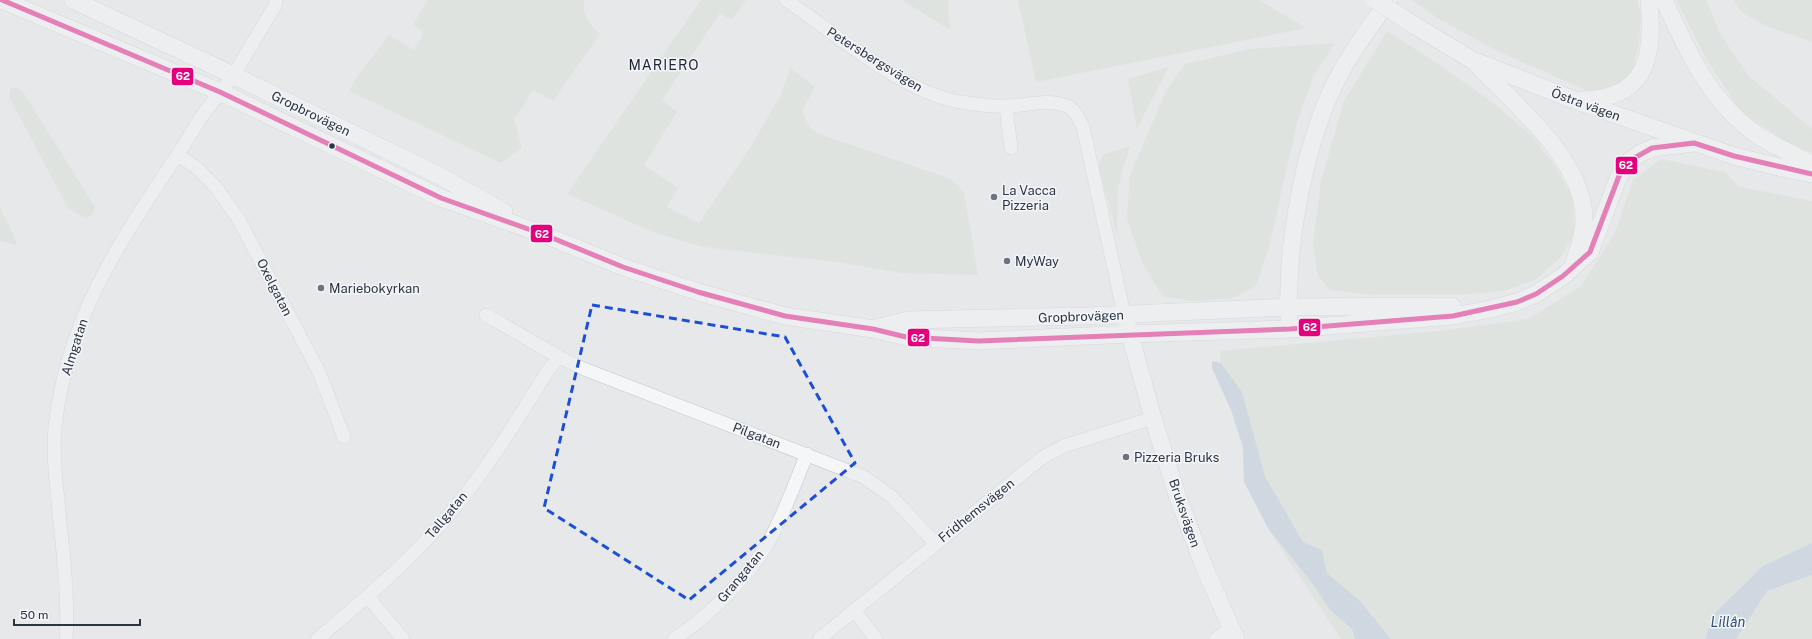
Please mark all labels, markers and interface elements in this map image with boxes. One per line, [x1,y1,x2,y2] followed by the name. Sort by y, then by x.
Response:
[824,24,925,95] street label: Petersbergsvägen
[628,57,700,73] district label: MARIERO
[171,67,194,86] line badge: 62
[176,70,190,82] text: 62
[1549,85,1622,124] street label: Östra vägen
[269,88,353,139] street label: Gropbrovägen
[327,141,337,151] unlabelled marker
[1615,156,1638,175] line badge: 62
[1619,159,1633,171] text: 62
[1002,183,1056,213] place label: La Vacca Pizzeria
[989,192,999,202] marker: La Vacca Pizzeria
[530,224,553,243] line badge: 62
[535,228,549,240] text: 62
[1015,254,1059,269] place label: MyWay
[254,256,295,318] street label: Oxelgatan
[1002,256,1012,266] marker: MyWay
[329,281,420,296] place label: Mariebokyrkan
[316,283,326,293] marker: Mariebokyrkan
[1038,308,1124,325] street label: Gropbrovägen
[58,317,91,377] street label: Almgatan
[1298,318,1321,337] line badge: 62
[1303,321,1317,333] text: 62
[907,328,930,347] line badge: 62
[911,332,925,344] text: 62
[731,419,783,451] street label: Pilgatan
[1134,450,1219,465] place label: Pizzeria Bruks
[1121,452,1131,462] marker: Pizzeria Bruks
[936,475,1017,545] street label: Fridhemsvägen
[1166,477,1203,549] street label: Bruksvägen
[422,489,470,542] street label: Tallgatan
[714,547,767,605] street label: Grangatan
[14,601,140,627] scale bar
[20,608,48,622] text: 50 m
[1711,614,1746,630] water label: Lillån

